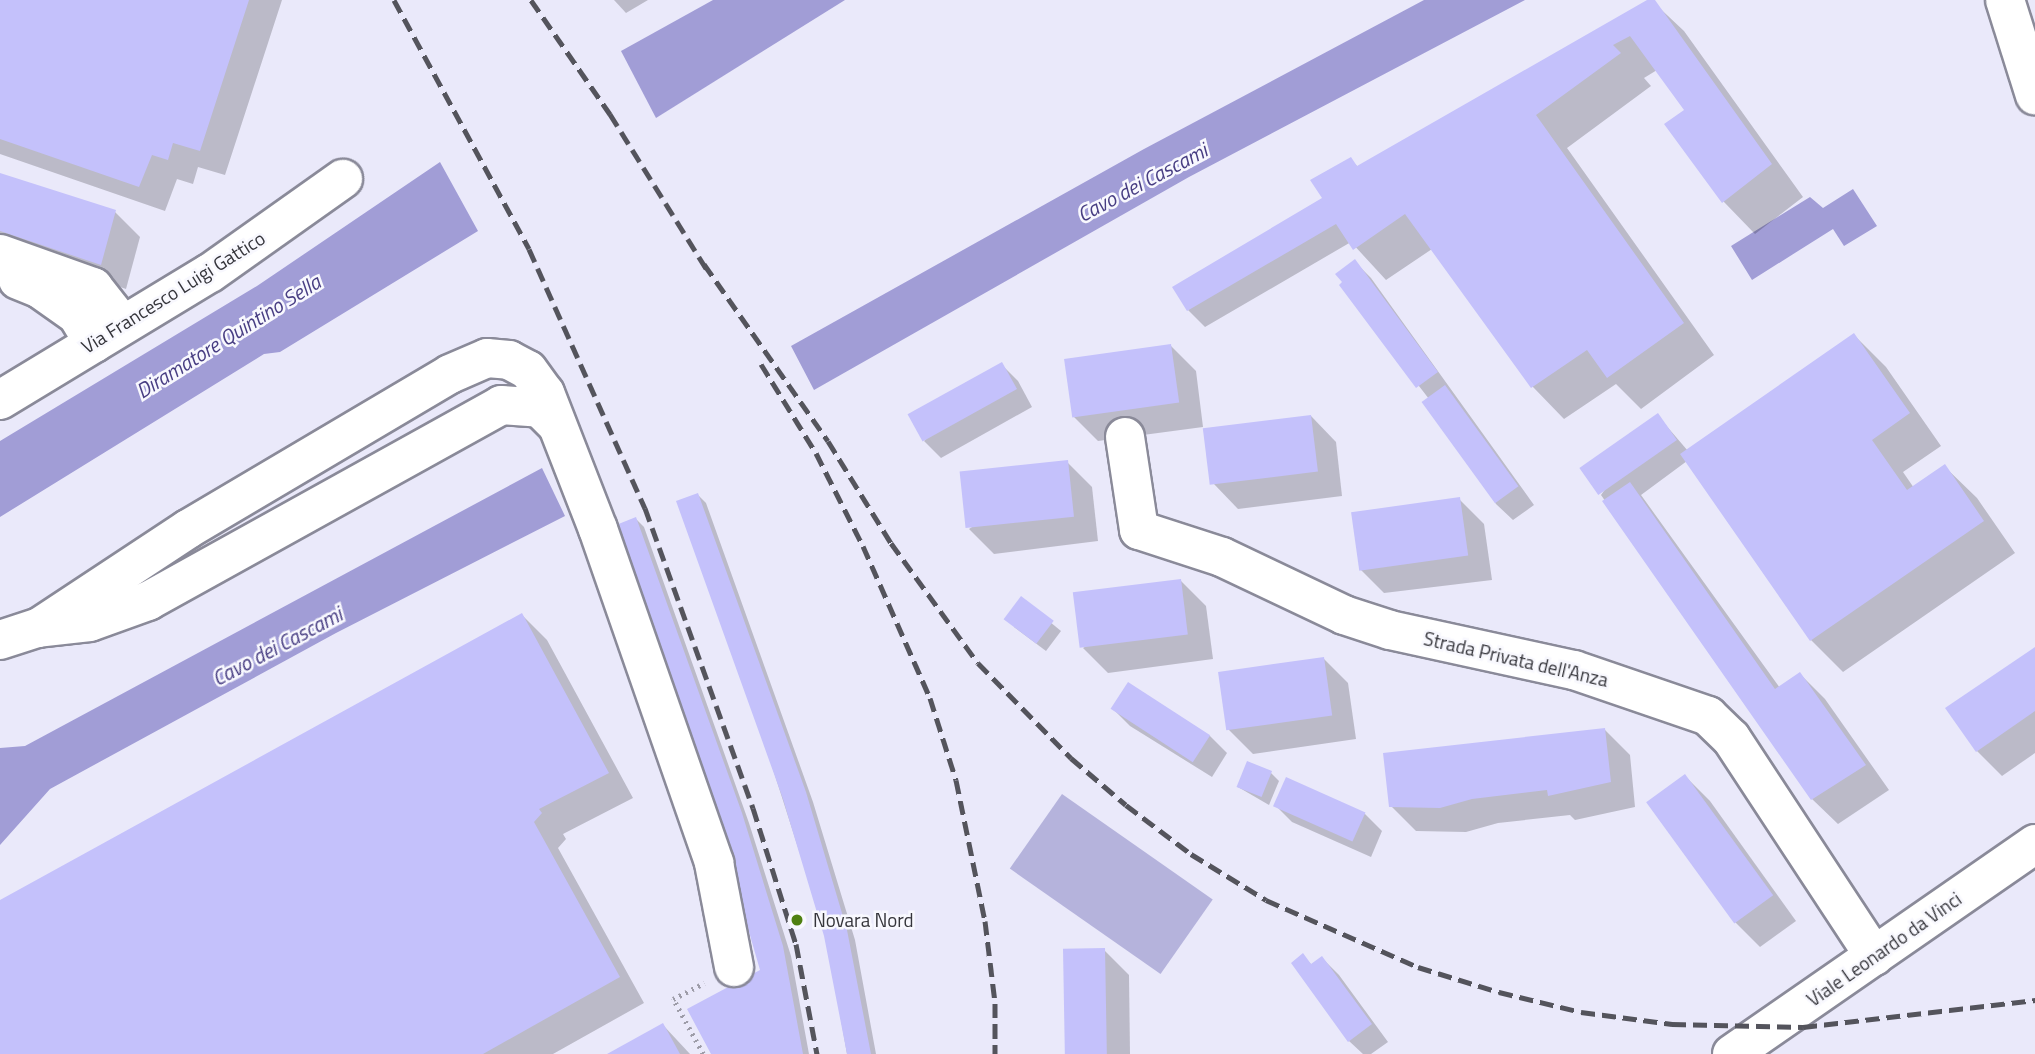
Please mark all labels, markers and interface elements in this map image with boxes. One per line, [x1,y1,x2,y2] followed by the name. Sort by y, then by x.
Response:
[1073,137,1211,227] water label: Cavo dei Cascami
[77,226,269,358] street label: Via Francesco Luigi Gattico
[131,269,325,403] water label: Diramatore Quintino Sella
[208,601,346,691] water label: Cavo dei Cascami
[1421,627,1611,691] street label: Strada Privata dell'Anza
[1802,887,1966,1011] street label: Viale Leonardo da Vinci
[813,909,914,931] place label: Novara Nord
[787,910,807,930] marker: Novara Nord

